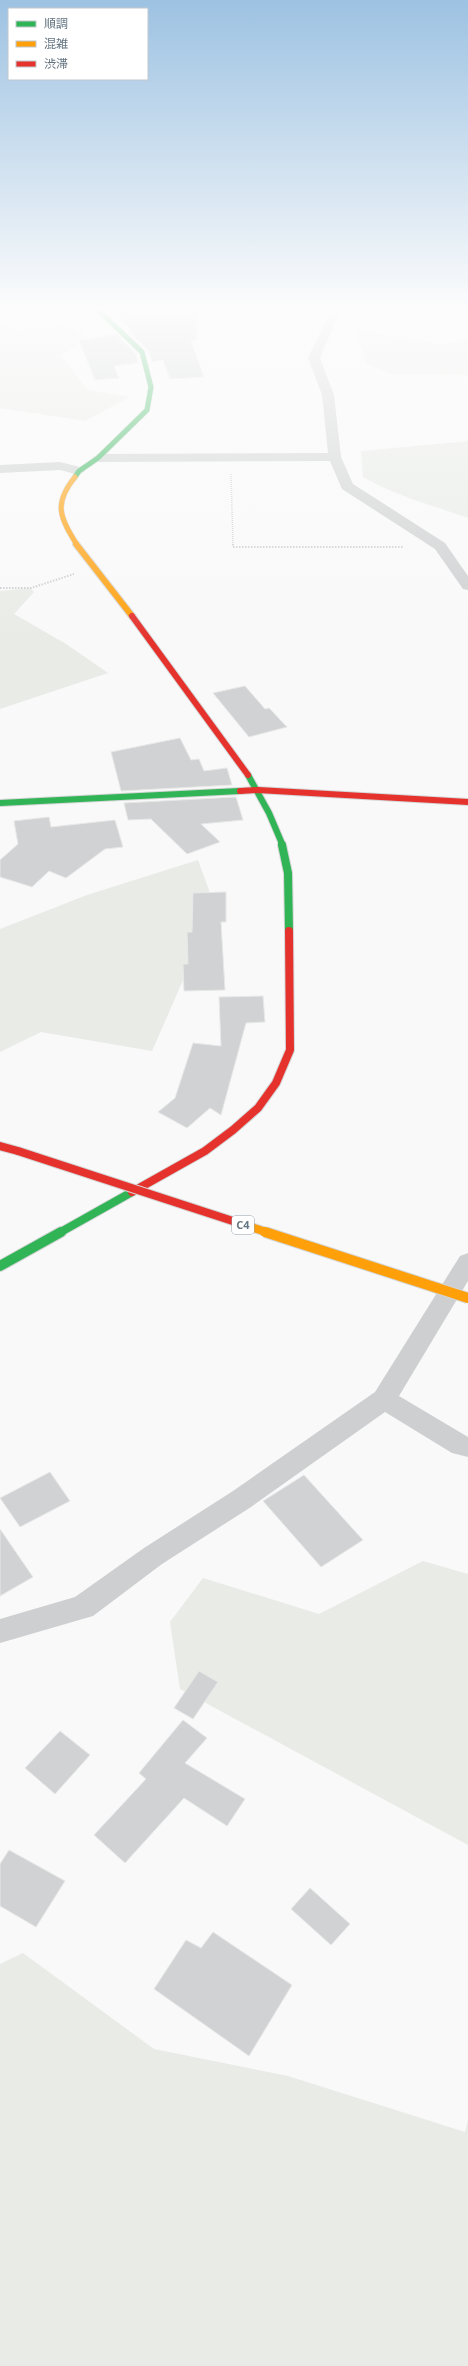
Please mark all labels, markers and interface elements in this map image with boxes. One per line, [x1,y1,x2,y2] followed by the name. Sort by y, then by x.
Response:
[8,8,148,80] legend
[44,15,68,32] text: 順調
[44,35,68,52] text: 混雑
[44,55,68,72] text: 渋滞
[232,1216,254,1234] road number: C4

